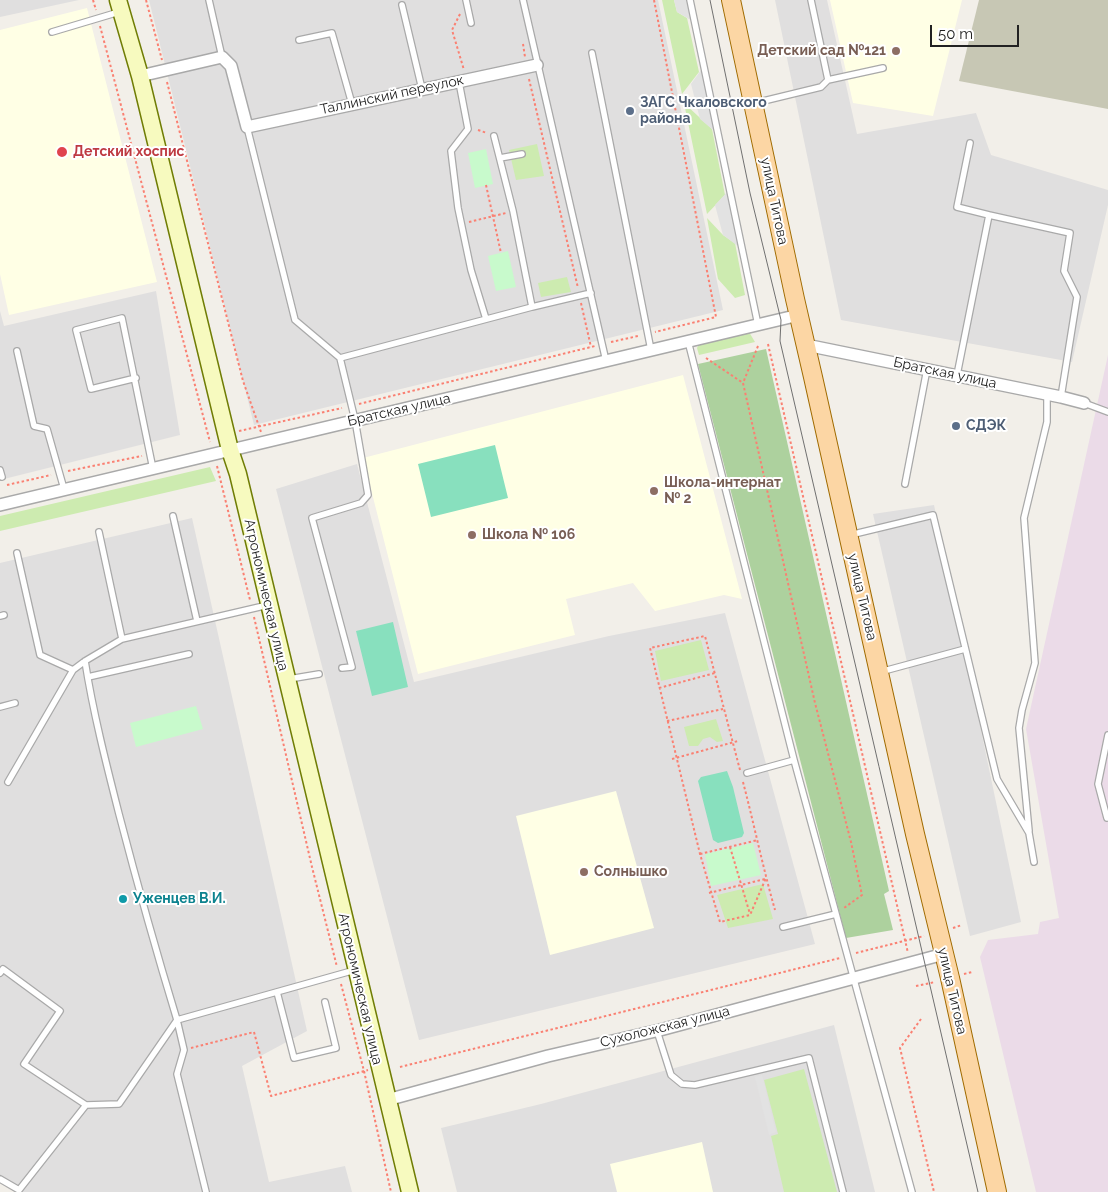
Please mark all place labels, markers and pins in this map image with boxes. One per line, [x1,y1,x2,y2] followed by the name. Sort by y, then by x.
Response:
[757,43,886,59] place label: Детский сад №121
[890,45,902,57] marker: Детский сад №121
[640,95,767,128] place label: ЗАГС Чкаловского района
[624,105,636,117] marker: ЗАГС Чкаловского района
[73,144,184,160] place label: Детский хоспис
[55,145,69,159] marker: Детский хоспис
[966,418,1006,434] place label: СДЭК
[950,420,962,432] marker: СДЭК
[664,475,781,508] place label: Школа-интернат № 2
[648,485,660,497] marker: Школа-интернат № 2
[482,527,575,543] place label: Школа № 106
[466,529,478,541] marker: Школа № 106
[594,864,668,880] place label: Солнышко
[578,866,590,878] marker: Солнышко
[133,891,226,907] place label: Уженцев В.И.
[117,893,129,905] marker: Уженцев В.И.

